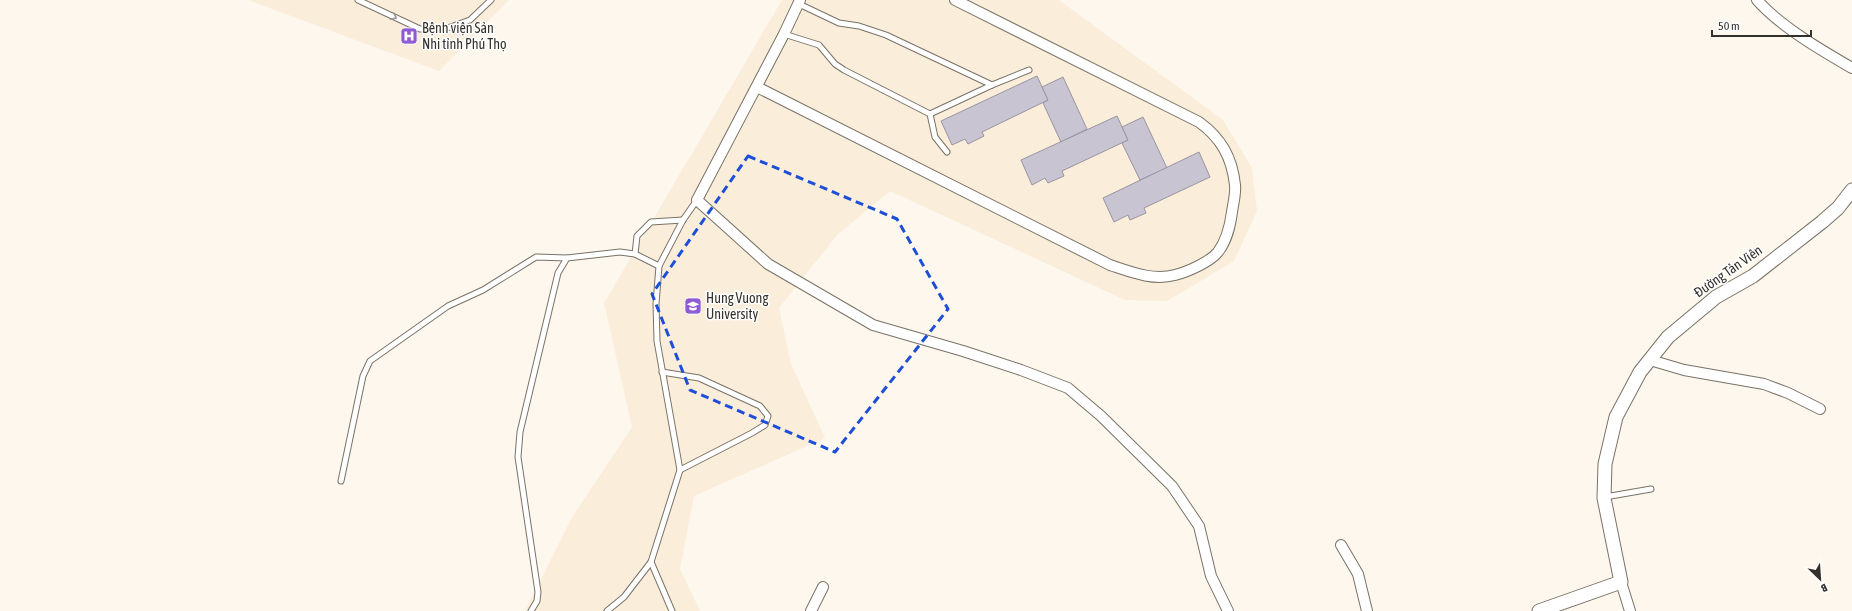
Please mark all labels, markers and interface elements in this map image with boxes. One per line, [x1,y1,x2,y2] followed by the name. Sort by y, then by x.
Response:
[389,12,397,20] one-way arrow
[1712,12,1811,38] scale bar
[1718,19,1740,33] text: 50 m
[422,20,507,52] place label: Bệnh viện Sản Nhi tỉnh Phú Thọ
[399,26,419,46] hospital icon: Bệnh viện Sản Nhi tỉnh Phú Thọ
[1691,242,1765,300] street label: Đường Tản Viên
[706,290,768,322] place label: Hung Vuong University
[683,296,703,316] school or university icon: Hung Vuong University
[1800,559,1840,599] north arrow
[1819,582,1829,595] text: B

